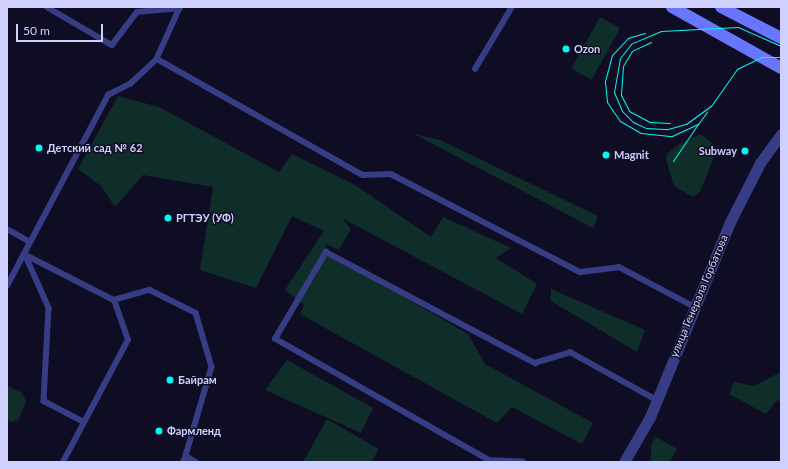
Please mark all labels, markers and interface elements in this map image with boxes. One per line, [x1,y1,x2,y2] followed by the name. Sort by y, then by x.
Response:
[18,16,105,42] scale bar
[23,23,50,38] text: 50 m
[574,42,600,56] place label: Ozon
[561,44,571,54] marker: Ozon
[47,141,143,155] place label: Детский сад № 62
[34,143,44,153] marker: Детский сад № 62
[699,144,737,158] place label: Subway
[740,146,750,156] marker: Subway
[614,148,649,162] place label: Magnit
[601,150,611,160] marker: Magnit
[176,211,234,225] place label: РГТЭУ (УФ)
[163,213,173,223] marker: РГТЭУ (УФ)
[667,233,731,359] street label: улица Генерала Горбатова
[178,373,217,387] place label: Байрам
[165,375,175,385] marker: Байрам
[167,424,221,438] place label: Фармленд
[154,426,164,436] marker: Фармленд

